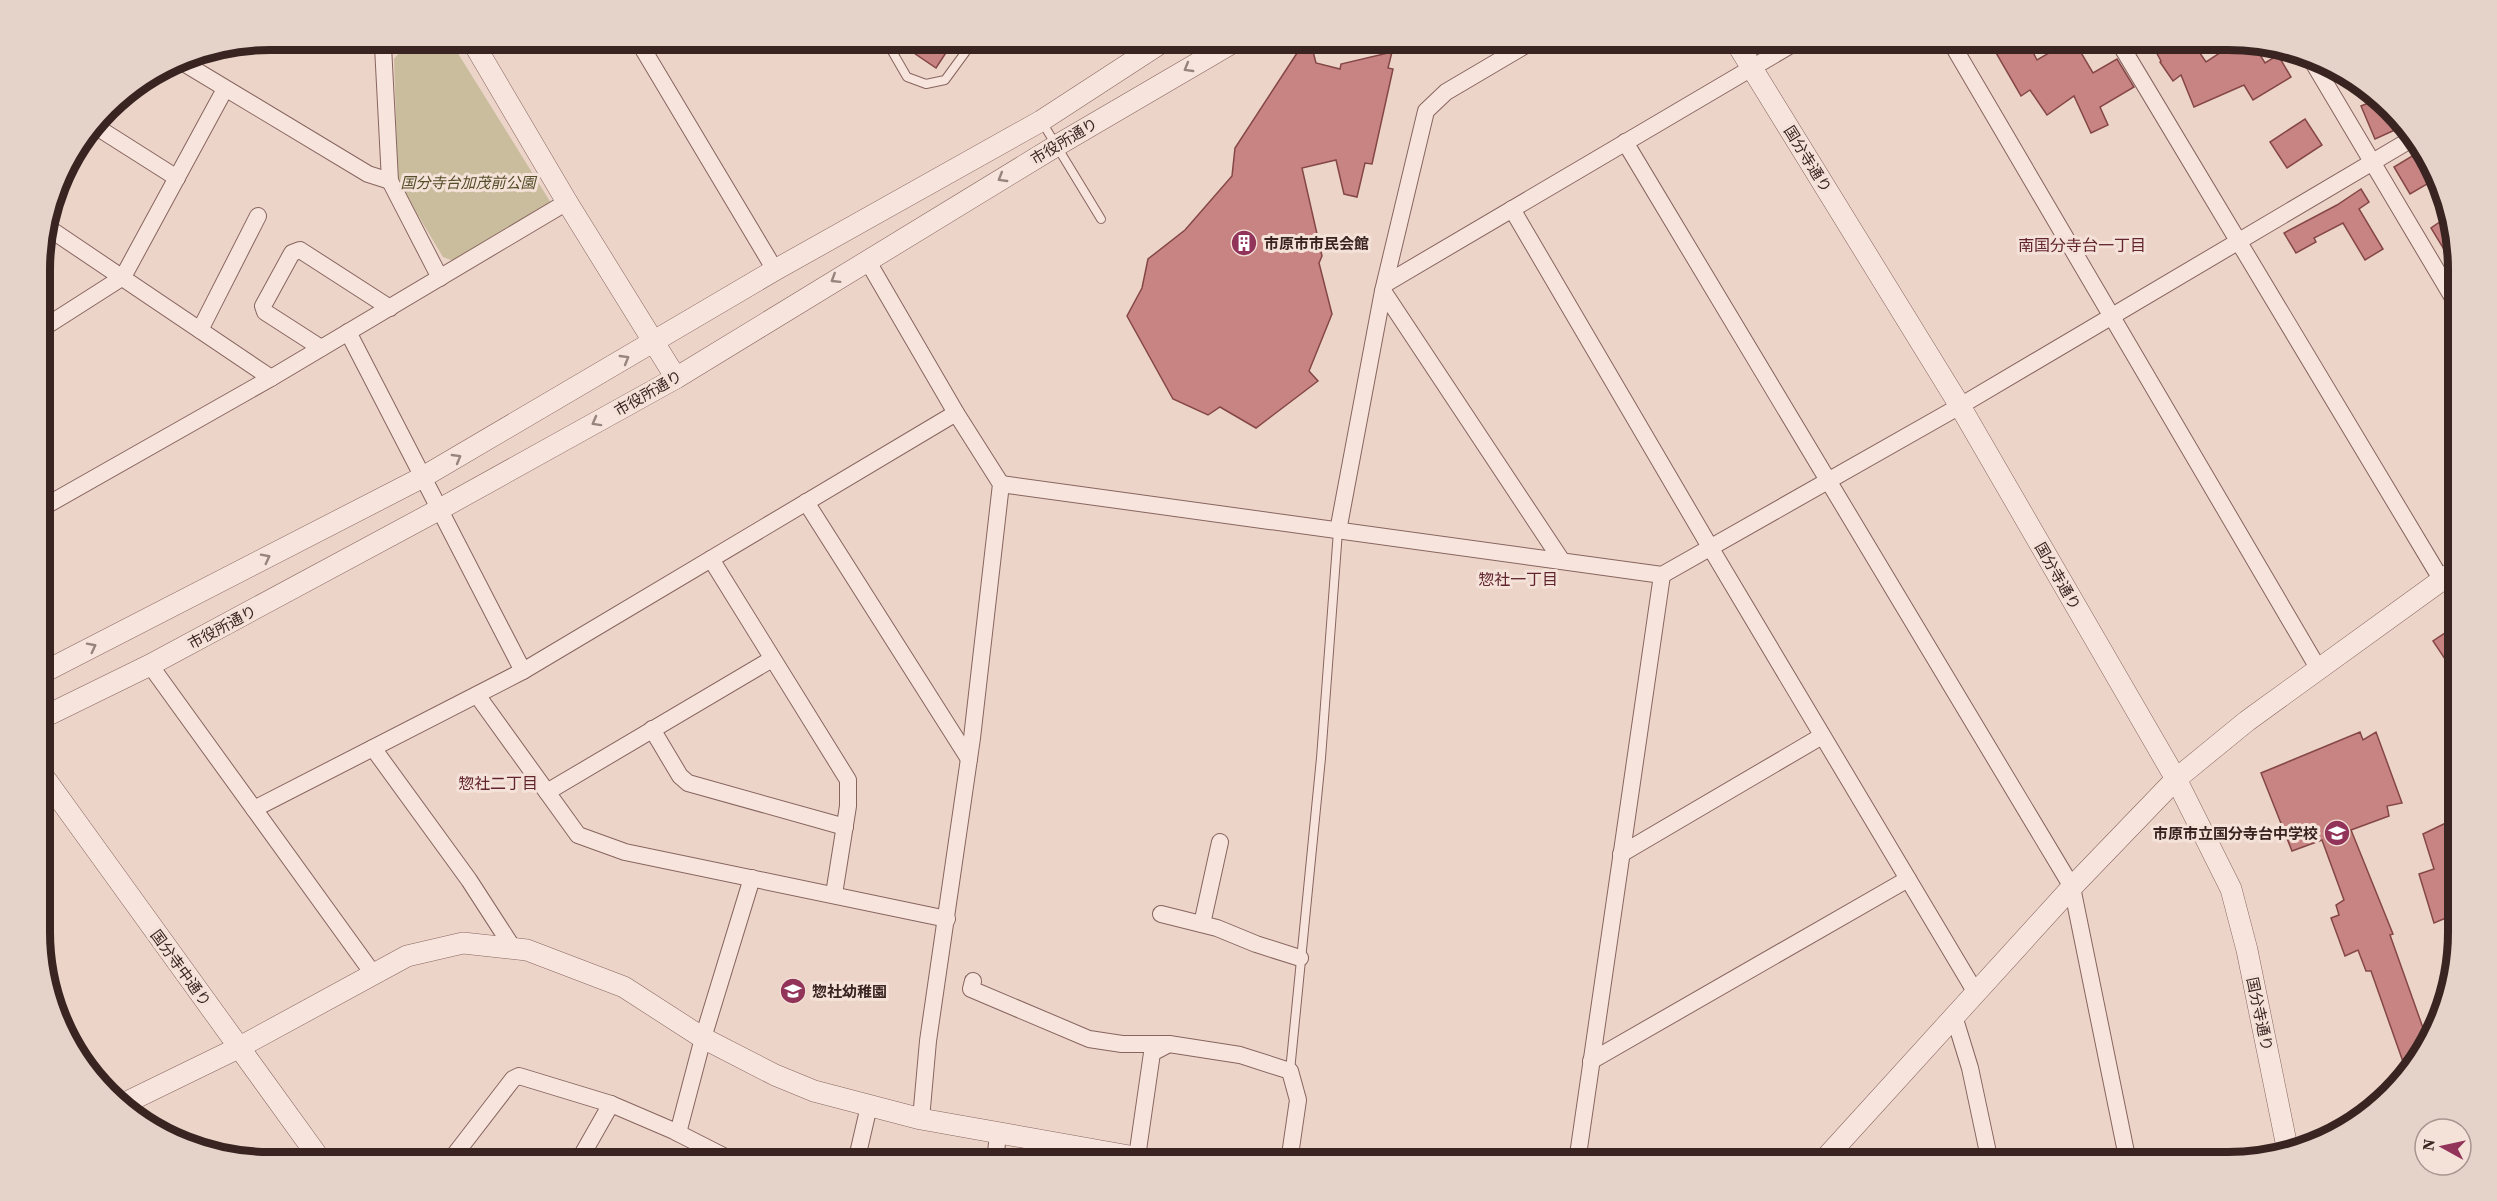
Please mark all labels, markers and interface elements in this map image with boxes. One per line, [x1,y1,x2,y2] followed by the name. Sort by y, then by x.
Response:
[1184,61,1194,73] one-way arrow
[1026,113,1102,169] street label: 市役所通り
[1779,122,1837,196] street label: 国分寺通り
[998,171,1008,183] one-way arrow
[400,172,537,193] park label: 国分寺台加茂前公園
[1229,228,1259,258] building icon: 市原市市民会館
[1264,233,1369,254] place label: 市原市市民会館
[2018,234,2146,256] district label: 南国分寺台一丁目
[831,272,841,284] one-way arrow
[619,354,629,366] one-way arrow
[610,365,686,421] street label: 市役所通り
[592,415,602,426] one-way arrow
[451,453,461,465] one-way arrow
[2030,538,2086,614] street label: 国分寺通り
[260,554,270,565] one-way arrow
[1478,568,1558,590] district label: 惣社一丁目
[184,600,260,654] street label: 市役所通り
[86,643,97,655] one-way arrow
[458,772,538,794] district label: 惣社二丁目
[2322,818,2352,848] school or university icon: 市原市立国分寺台中学校
[2153,823,2318,844] place label: 市原市立国分寺台中学校
[146,925,216,1011] street label: 国分寺中通り
[2242,975,2278,1053] street label: 国分寺通り
[778,976,808,1006] school or university icon: 惣社幼稚園
[812,981,887,1002] place label: 惣社幼稚園
[2413,1117,2473,1177] north arrow
[2416,1137,2440,1152] text: N

